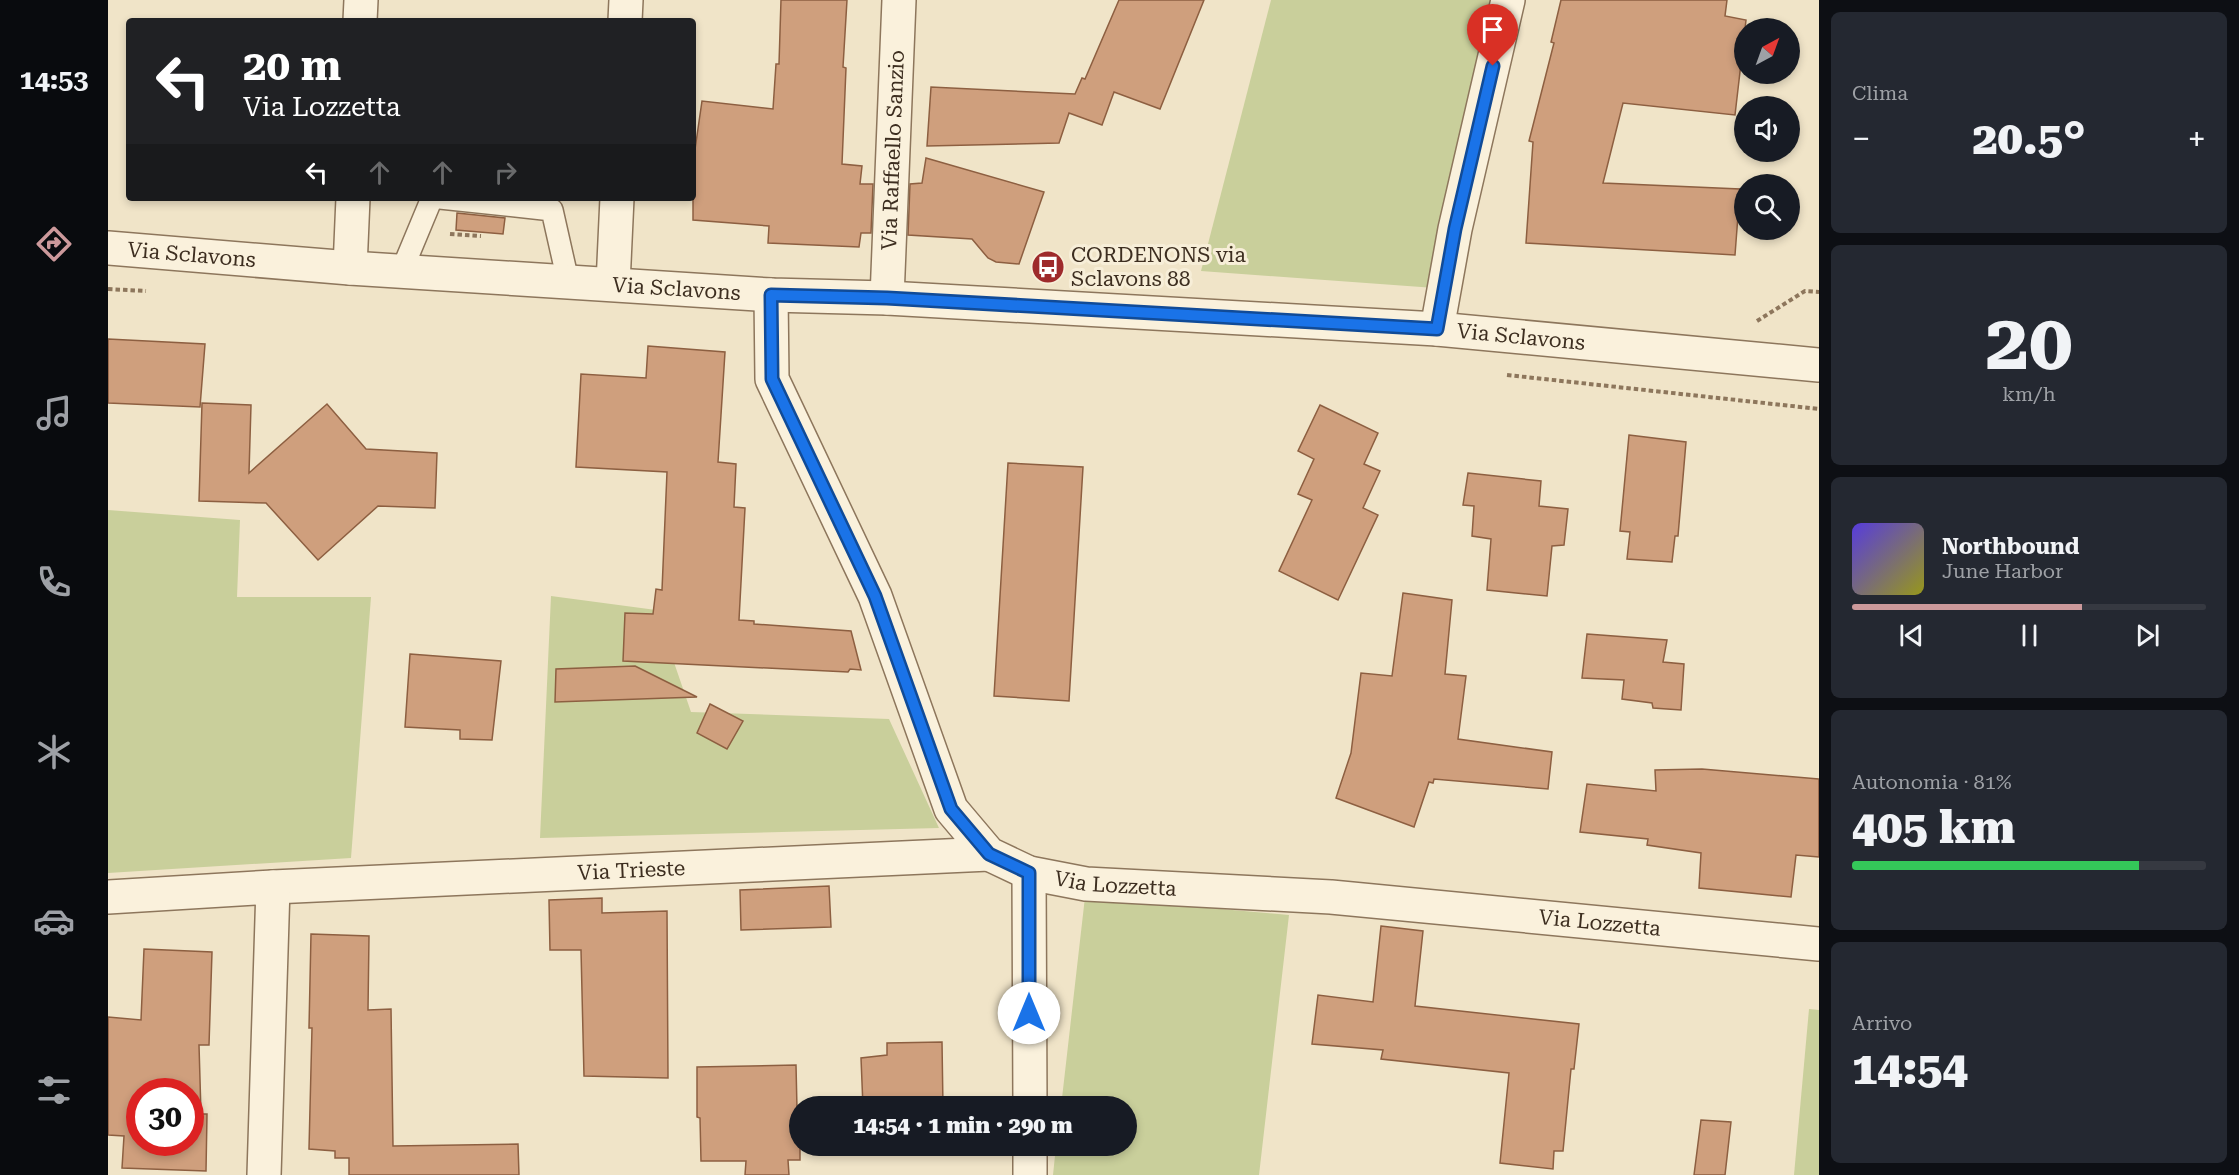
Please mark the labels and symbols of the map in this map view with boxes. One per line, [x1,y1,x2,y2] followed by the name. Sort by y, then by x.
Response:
[1467,4,1518,66] pin
[1734,18,1800,84] north arrow
[877,50,909,251] street label: Via Raffaello Sanzio
[127,238,257,272] street label: Via Sclavons
[1071,243,1247,291] place label: CORDENONS via Sclavons 88
[1030,249,1066,285] bus stop icon: CORDENONS via Sclavons 88
[611,273,742,305] street label: Via Sclavons
[1456,319,1586,355] street label: Via Sclavons
[577,856,686,885] street label: Via Trieste
[1052,866,1178,901] street label: Via Lozzetta
[1538,905,1663,941] street label: Via Lozzetta
[997,981,1061,1045] position arrow
[126,1078,204,1156] speed limit sign: 30

